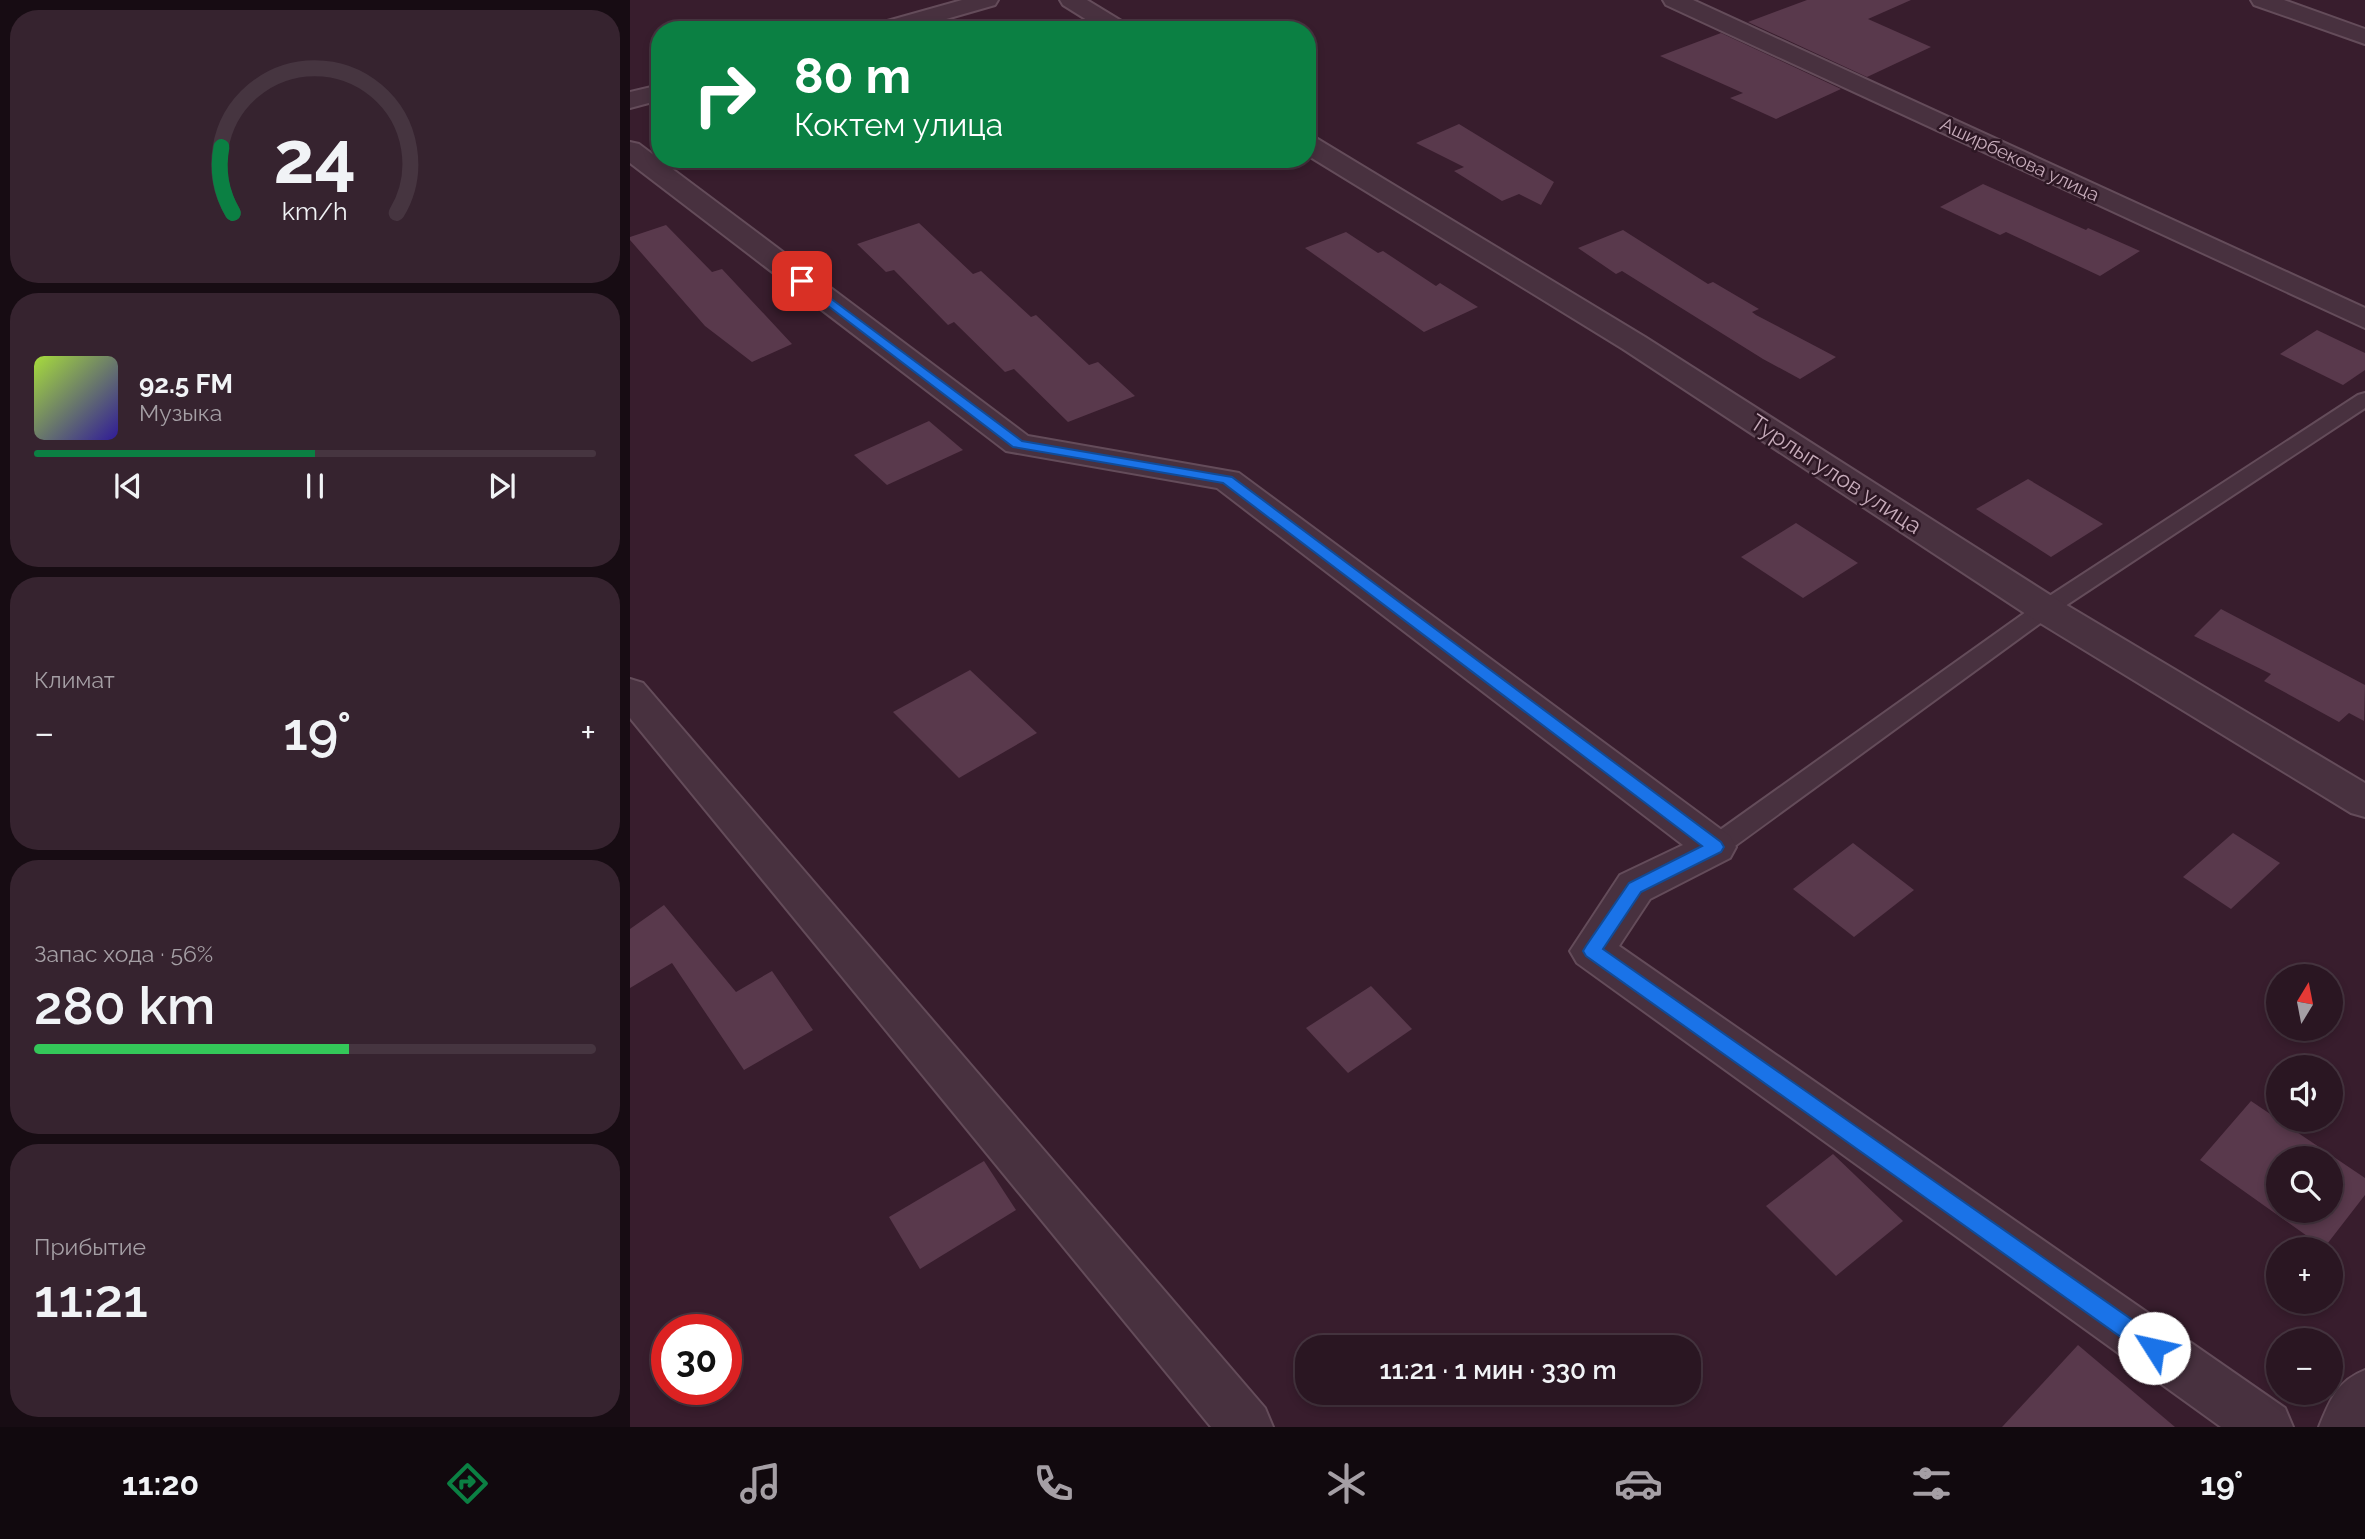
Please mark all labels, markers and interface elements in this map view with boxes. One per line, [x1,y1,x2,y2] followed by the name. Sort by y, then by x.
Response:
[794,47,911,104] text: 80 m
[679,49,770,140] icon: right
[794,106,1003,143] text: Коктем улица
[1937,112,2103,206] street label: Аширбекова улица
[274,115,356,200] text: 24
[282,196,348,226] text: km/h
[772,251,832,311] pin
[783,262,821,300] icon: arrive
[139,369,233,399] text: 92.5 FM
[139,399,222,426] text: Музыка
[1746,408,1927,539] street label: Турлыгулов улица
[109,467,147,505] icon: previous
[296,467,334,505] icon: pause
[483,467,521,505] icon: next
[34,666,115,693] text: Климат
[283,701,351,762] text: 19°
[34,710,54,755] text: −
[580,710,596,755] text: +
[34,940,213,967] text: Запас хода · 56%
[2266,964,2343,1041] north arrow
[2266,964,2343,1405] map controls
[34,975,215,1036] text: 280 km
[2266,1055,2343,1132] button: sound
[2266,1146,2343,1223] button: search
[34,1233,146,1260] text: Прибытие
[2266,1237,2343,1314] button: +
[34,1268,148,1329] text: 11:21
[2117,1311,2191,1385] position arrow
[651,1314,742,1405] speed limit sign: 30
[2266,1328,2343,1405] button: −
[1379,1355,1617,1385] text: 11:21 · 1 мин · 330 m
[443,1459,492,1508] icon: directions
[736,1459,785,1508] icon: music
[1029,1459,1078,1508] icon: phone
[1322,1459,1371,1508] icon: climate
[1614,1459,1663,1508] icon: car
[1907,1459,1956,1508] icon: filters
[122,1465,199,1502] text: 11:20
[2200,1465,2243,1502] text: 19°

